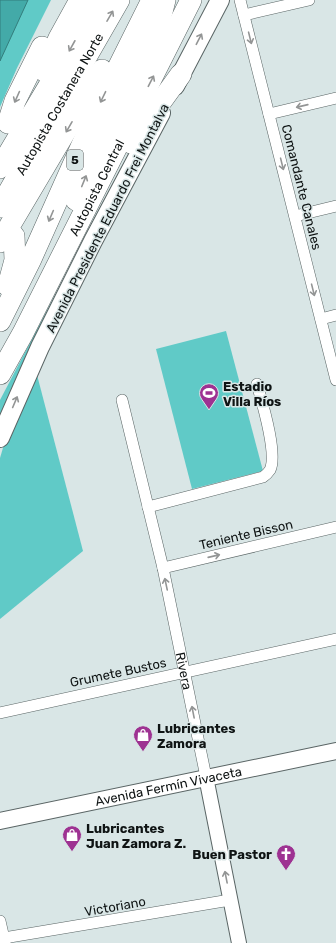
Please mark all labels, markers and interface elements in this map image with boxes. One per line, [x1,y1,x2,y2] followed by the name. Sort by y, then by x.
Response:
[107,10,115,22] one-way arrow
[13,30,106,178] street label: Autopista Costanera Norte
[247,31,254,44] one-way arrow
[196,33,203,45] one-way arrow
[68,40,75,52] one-way arrow
[147,75,155,87] one-way arrow
[13,91,20,103] one-way arrow
[99,91,106,103] one-way arrow
[43,101,172,335] street label: Avenida Presidente Eduardo Frei Montalva
[296,103,309,111] one-way arrow
[64,121,72,133] one-way arrow
[279,123,324,252] street label: Comandante Canales
[66,137,127,238] street label: Autopista Central
[67,150,83,170] road number: 5
[278,157,286,170] one-way arrow
[81,176,88,188] one-way arrow
[47,210,54,222] one-way arrow
[310,283,318,296] one-way arrow
[223,379,281,409] place label: Estadio Villa Ríos
[198,382,220,410] sports icon: Estadio Villa Ríos
[12,396,20,408] one-way arrow
[198,516,294,553] street label: Teniente Bisson
[207,551,220,559] one-way arrow
[162,578,170,591] one-way arrow
[173,651,195,691] street label: Rivera
[68,655,168,690] street label: Grumete Bustos
[189,706,197,719] one-way arrow
[157,721,235,751] place label: Lubricantes Zamora
[132,724,154,752] shop icon: Lubricantes Zamora
[94,764,243,809] street label: Avenida Fermín Vivaceta
[86,821,186,851] place label: Lubricantes Juan Zamora Z.
[61,824,83,852] shop icon: Lubricantes Juan Zamora Z.
[275,843,297,871] church icon: Buen Pastor
[192,847,272,862] place label: Buen Pastor
[221,871,229,884] one-way arrow
[83,894,147,919] street label: Victoriano

